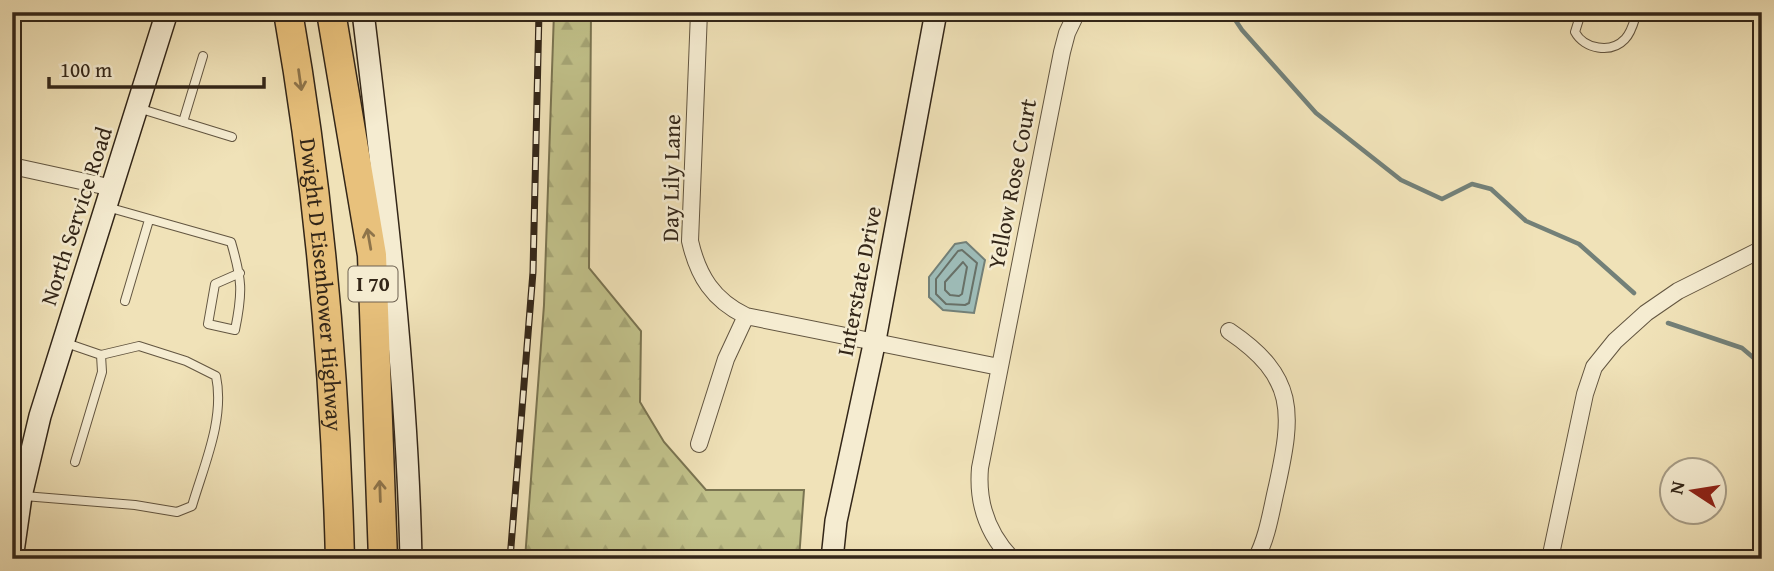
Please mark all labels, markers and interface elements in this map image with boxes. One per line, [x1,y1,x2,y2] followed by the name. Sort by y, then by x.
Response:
[49,46,264,90] scale bar
[60,54,112,85] text: 100 m
[293,68,306,90] one-way arrow
[979,96,1044,272] street label: Yellow Rose Court
[653,114,688,242] street label: Day Lily Lane
[31,122,120,309] street label: North Service Road
[292,136,352,433] street label: Dwight D Eisenhower Highway
[828,203,889,359] street label: Interstate Drive
[362,228,375,251] one-way arrow
[348,266,398,302] road number: I 70
[1658,456,1728,526] north arrow
[1661,478,1691,497] text: N
[374,479,387,502] one-way arrow

